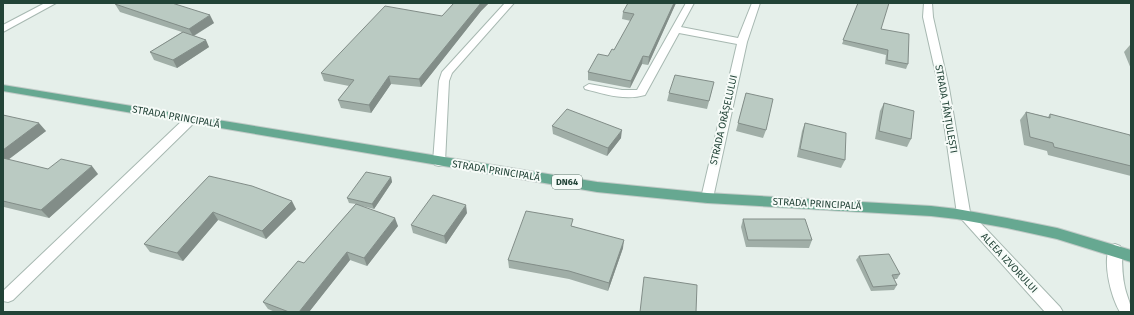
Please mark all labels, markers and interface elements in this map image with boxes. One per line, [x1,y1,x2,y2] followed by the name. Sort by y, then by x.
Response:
[931,64,961,154] street label: STRADA TĂNȚULEȘTI
[707,74,740,166] street label: STRADA ORĂȘELULUI
[131,102,221,131] street label: STRADA PRINCIPALĂ
[451,157,541,184] street label: STRADA PRINCIPALĂ
[552,175,582,189] road number: DN64
[772,195,862,212] street label: STRADA PRINCIPALĂ
[978,231,1040,295] street label: ALEEA IZVORULUI

